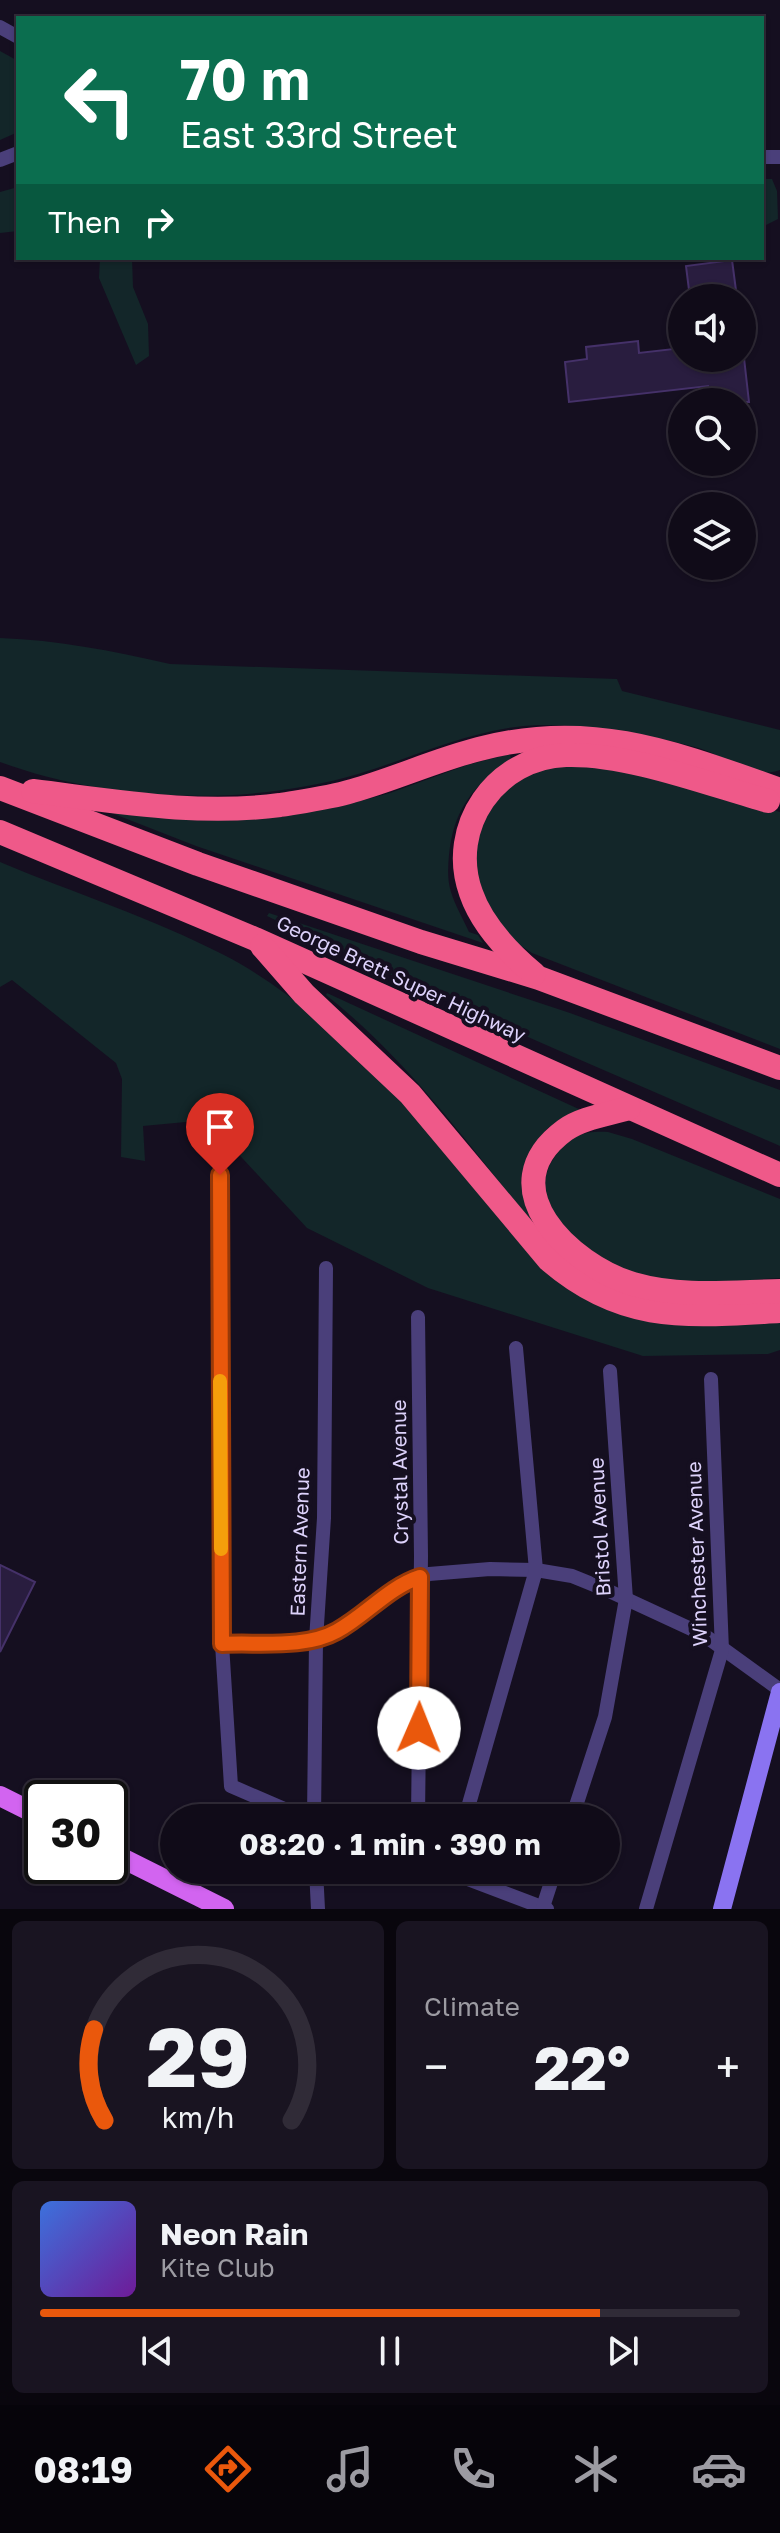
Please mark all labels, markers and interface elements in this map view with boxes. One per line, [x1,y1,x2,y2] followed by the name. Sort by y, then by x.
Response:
[180,45,310,112] text: 70 m
[48,48,152,152] icon: left
[180,113,458,156] text: East 33rd Street
[137,200,181,244] icon: right
[48,204,121,240] text: Then
[668,284,756,580] map controls
[668,284,756,372] button: sound
[668,388,756,476] button: search
[668,492,756,580] button: layers
[273,910,530,1046] street label: George Brett Super Highway
[186,1093,254,1175] pin
[198,1105,242,1149] icon: arrive
[386,1399,412,1545] street label: Crystal Avenue
[583,1457,615,1597] street label: Bristol Avenue
[681,1461,711,1647] street label: Winchester Avenue
[284,1467,314,1617] street label: Eastern Avenue
[377,1686,461,1770] position arrow
[24,1780,128,1884] speed limit sign: 30
[239,1826,541,1862] text: 08:20 · 1 min · 390 m
[424,1991,520,2022] text: Climate
[146,2005,250,2105] text: 29
[534,2031,630,2103] text: 22°
[424,2040,448,2093] text: −
[716,2040,740,2093] text: +
[162,2100,234,2134] text: km/h
[160,2216,308,2252] text: Neon Rain
[160,2252,275,2283] text: Kite Club
[135,2329,179,2373] icon: previous
[368,2329,412,2373] icon: pause
[601,2329,645,2373] icon: next
[200,2441,256,2497] icon: directions
[322,2441,378,2497] icon: music
[445,2441,501,2497] icon: phone
[568,2441,624,2497] icon: climate
[691,2441,747,2497] icon: car
[33,2448,133,2491] text: 08:19

